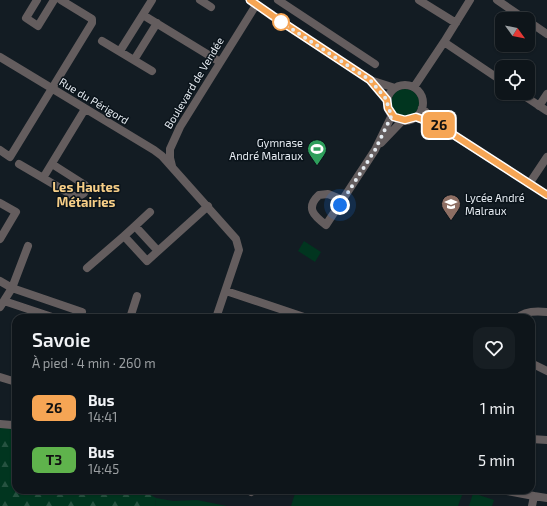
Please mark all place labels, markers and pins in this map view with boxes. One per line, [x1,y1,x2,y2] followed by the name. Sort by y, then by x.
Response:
[272,13,290,31] unlabelled marker
[229,136,303,162] place label: Gymnase André Malraux
[306,138,328,166] sports icon: Gymnase André Malraux
[465,191,525,217] place label: Lycée André Malraux
[440,193,462,221] school or university icon: Lycée André Malraux

